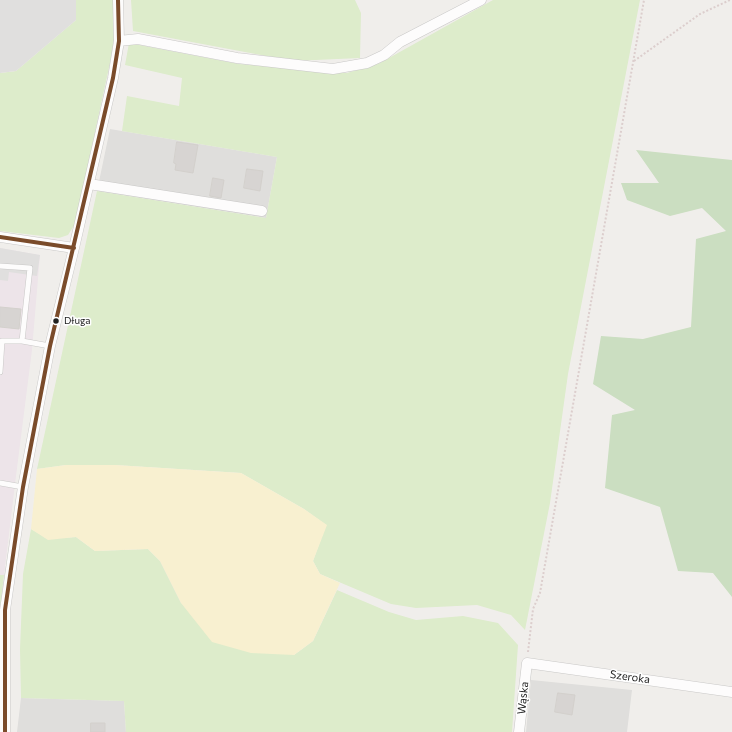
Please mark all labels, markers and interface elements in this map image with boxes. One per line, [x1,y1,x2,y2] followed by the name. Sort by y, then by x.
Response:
[64,315,91,327] place label: Długa
[51,316,61,326] marker: Długa
[609,668,651,686] street label: Szeroka
[515,681,531,715] street label: Wąska

